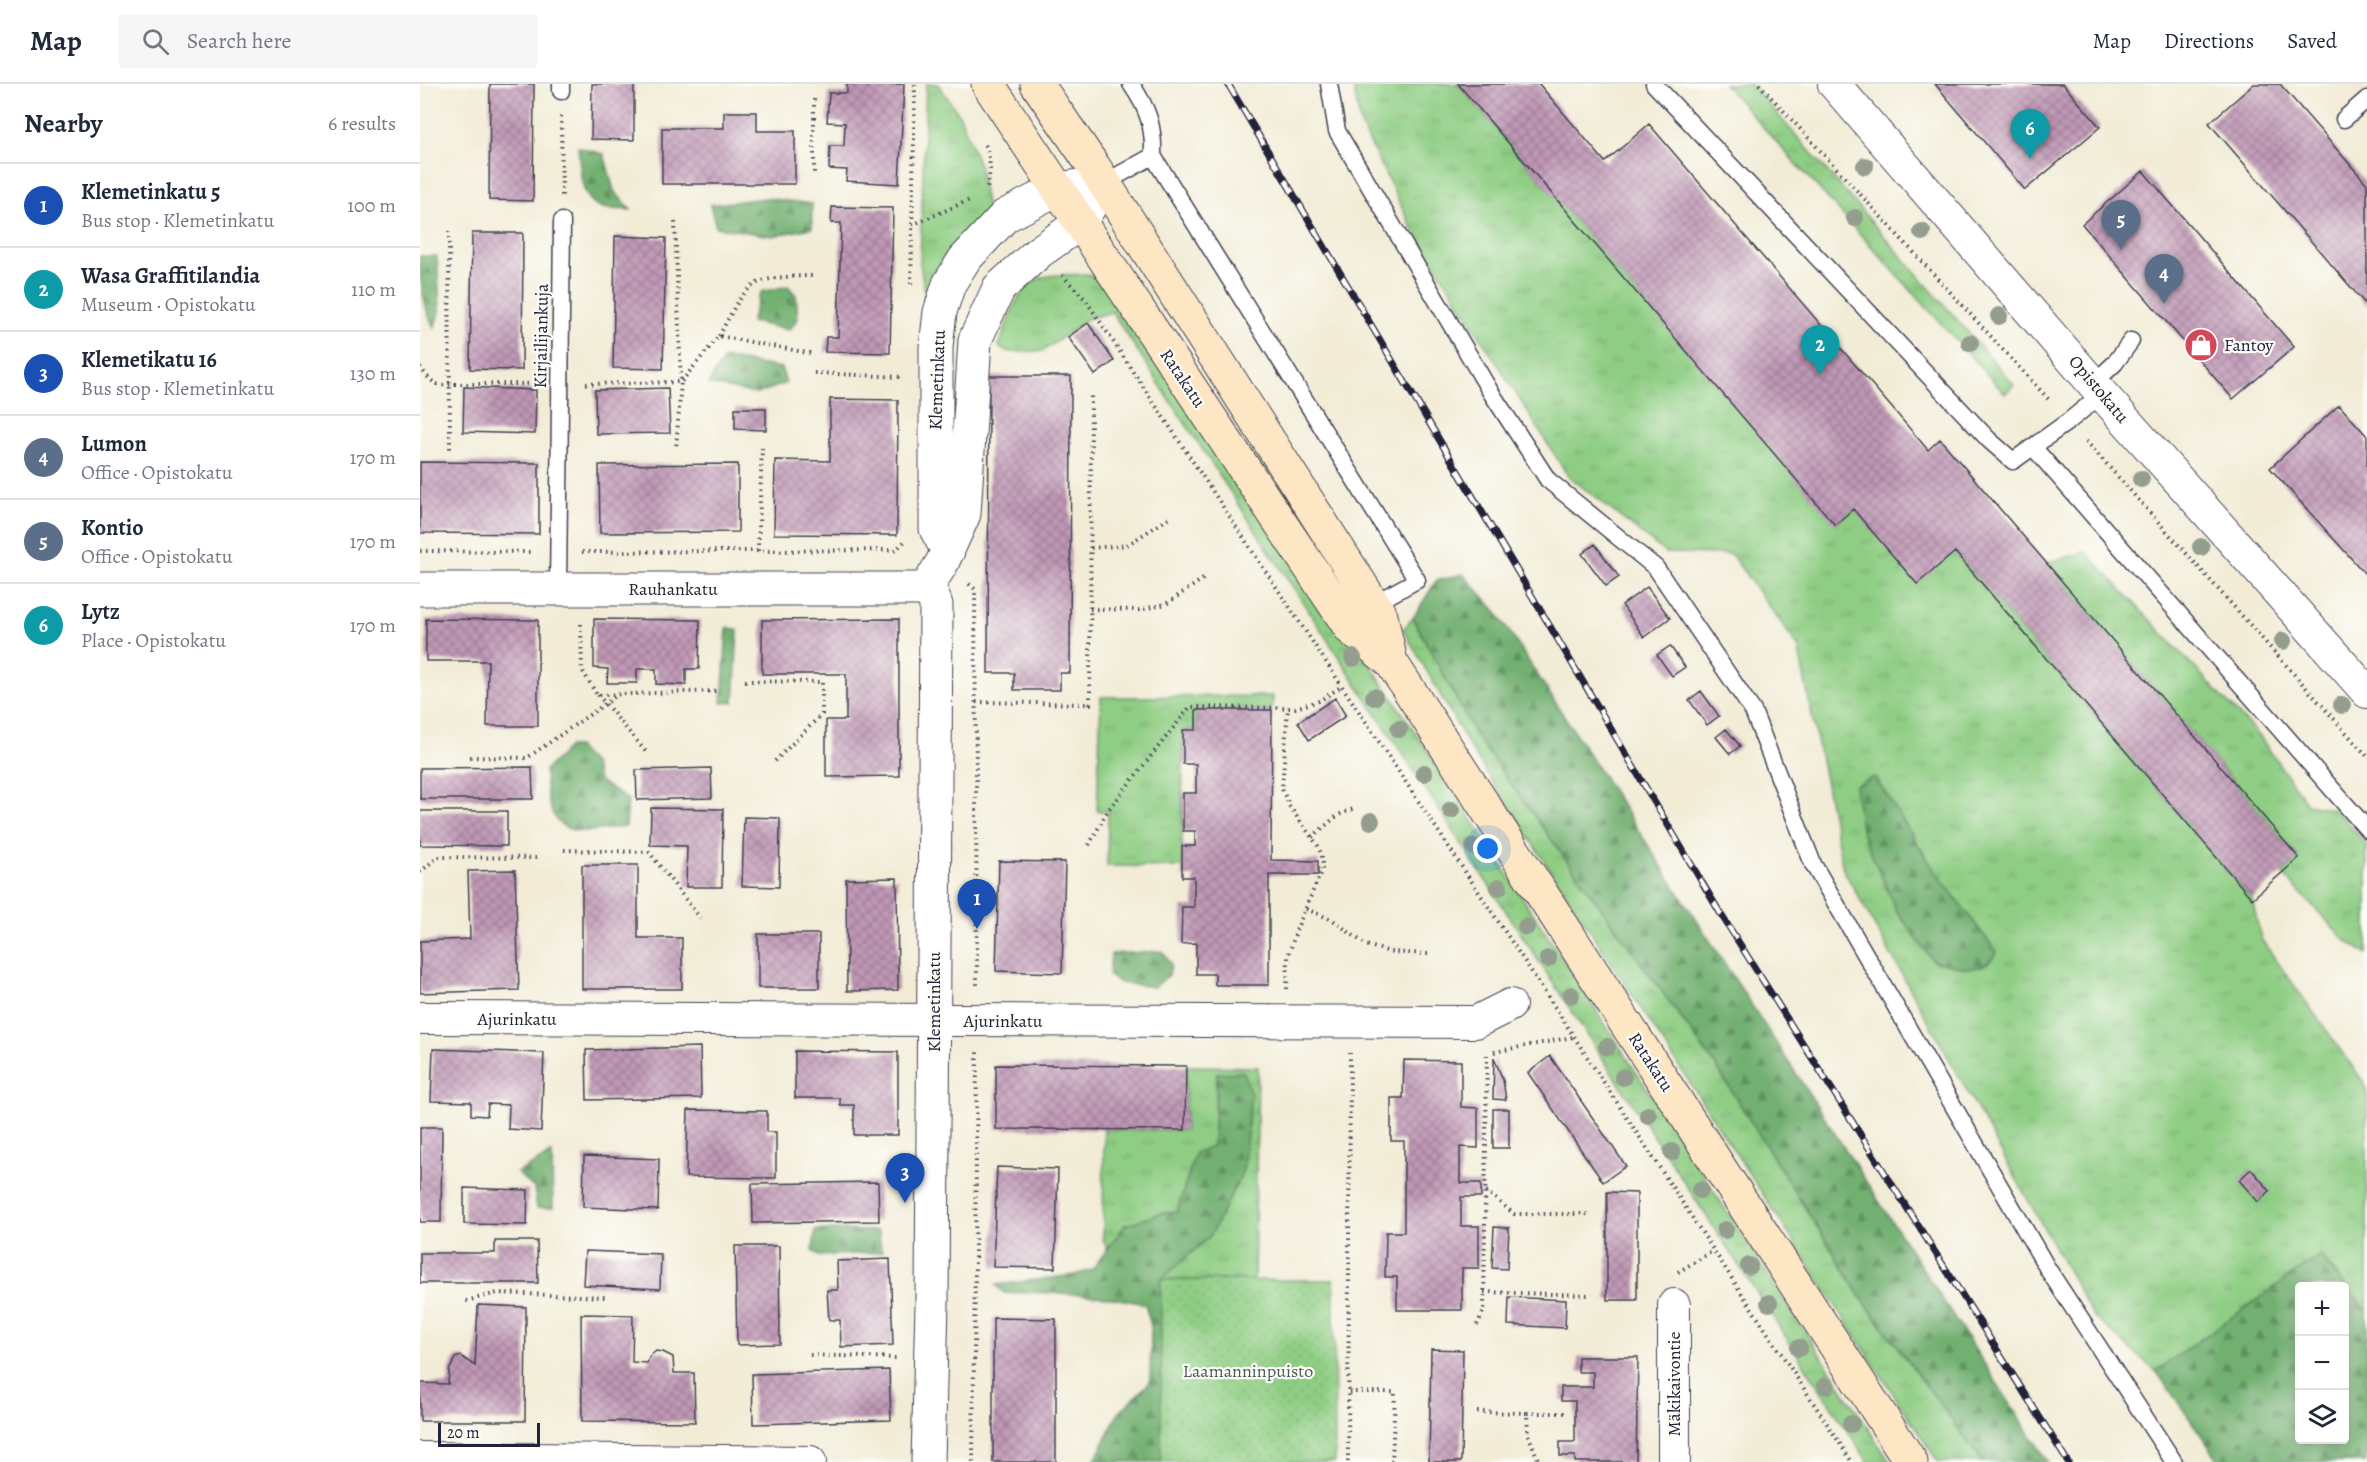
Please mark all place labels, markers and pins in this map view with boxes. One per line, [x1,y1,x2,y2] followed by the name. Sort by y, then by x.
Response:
[2010,110,2050,159] pin: 6
[2102,200,2140,250] pin: 5
[2144,254,2184,304] pin: 4
[1800,326,1840,375] pin: 2
[2183,327,2219,363] shop icon: Fantoy
[2224,333,2274,357] place label: Fantoy
[958,880,996,929] pin: 1
[886,1154,924,1203] pin: 3

